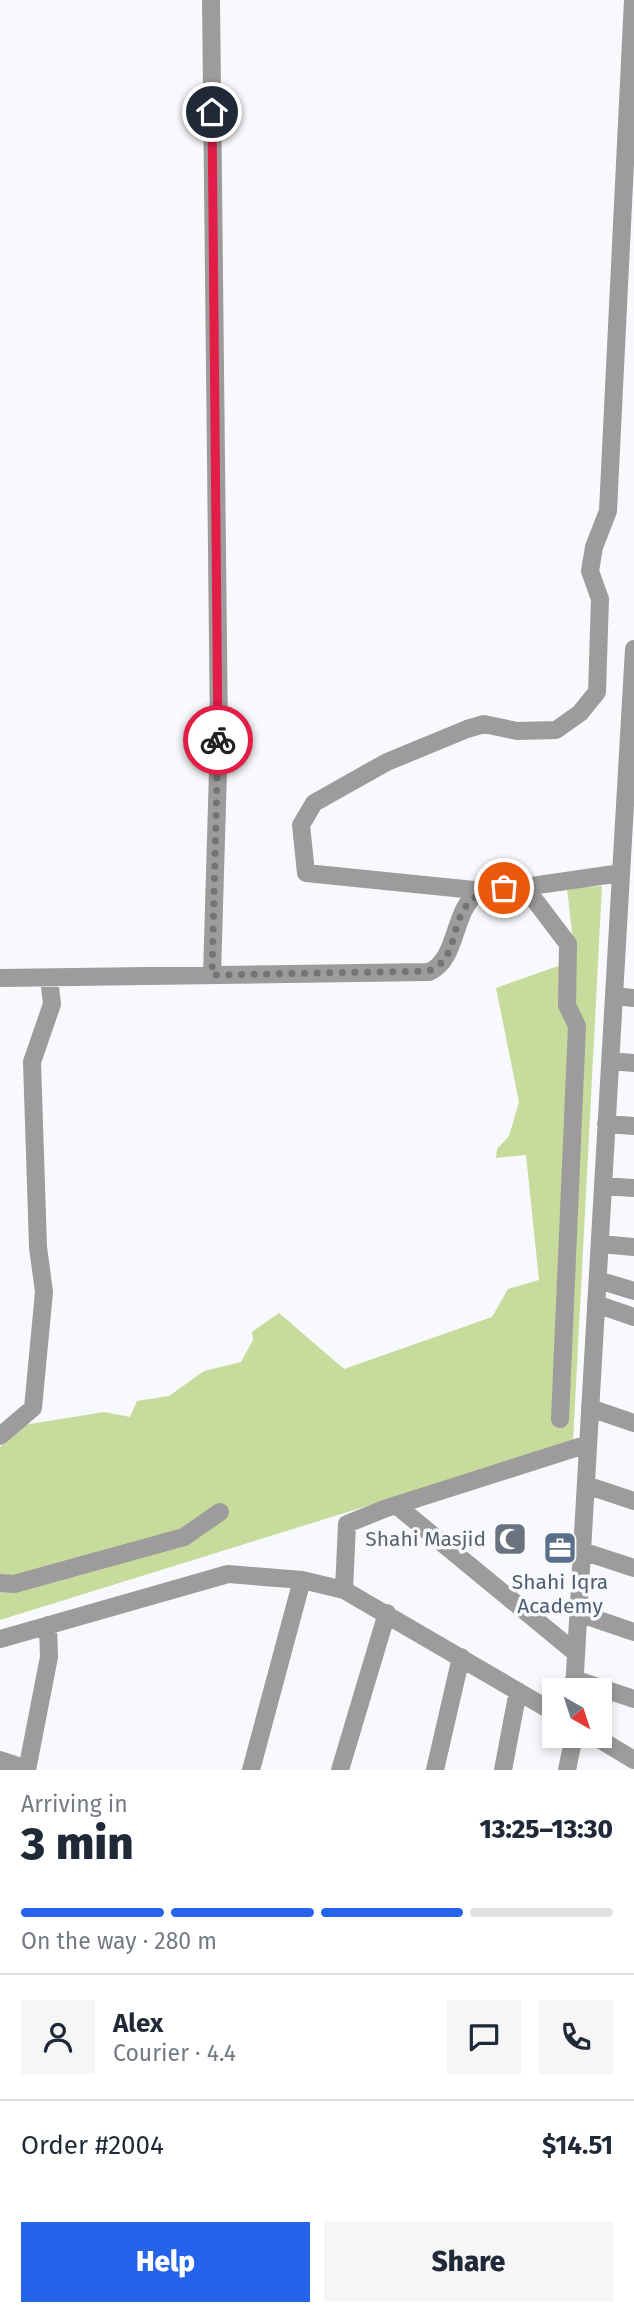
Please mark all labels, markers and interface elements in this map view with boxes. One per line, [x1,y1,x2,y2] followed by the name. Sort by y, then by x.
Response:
[182,82,242,142] pin
[193,93,231,131] icon: home
[183,705,253,775] courier
[199,721,237,759] icon: bike
[474,858,534,918] pin
[485,869,523,907] icon: bag
[491,1520,529,1558] mosque icon: Shahi Masjid
[365,1526,486,1552] place label: Shahi Masjid
[541,1529,579,1567] office icon: Shahi Iqra Academy
[512,1569,608,1619] place label: Shahi Iqra Academy
[542,1678,612,1748] north arrow
[542,1678,612,1748] map controls
[21,1790,128,1818] text: Arriving in
[479,1814,613,1845] text: 13:25–13:30
[21,1816,134,1871] text: 3 min
[21,1927,217,1955] text: On the way · 280 m
[21,2000,95,2074] button: person
[447,2000,521,2074] button: chat
[539,2000,613,2074] button: phone
[113,2008,163,2039] text: Alex
[113,2039,236,2067] text: Courier · 4.4
[21,2130,164,2161] text: Order #2004
[542,2130,613,2161] text: $14.51
[21,2222,310,2302] button: Help
[324,2222,613,2302] button: Share

